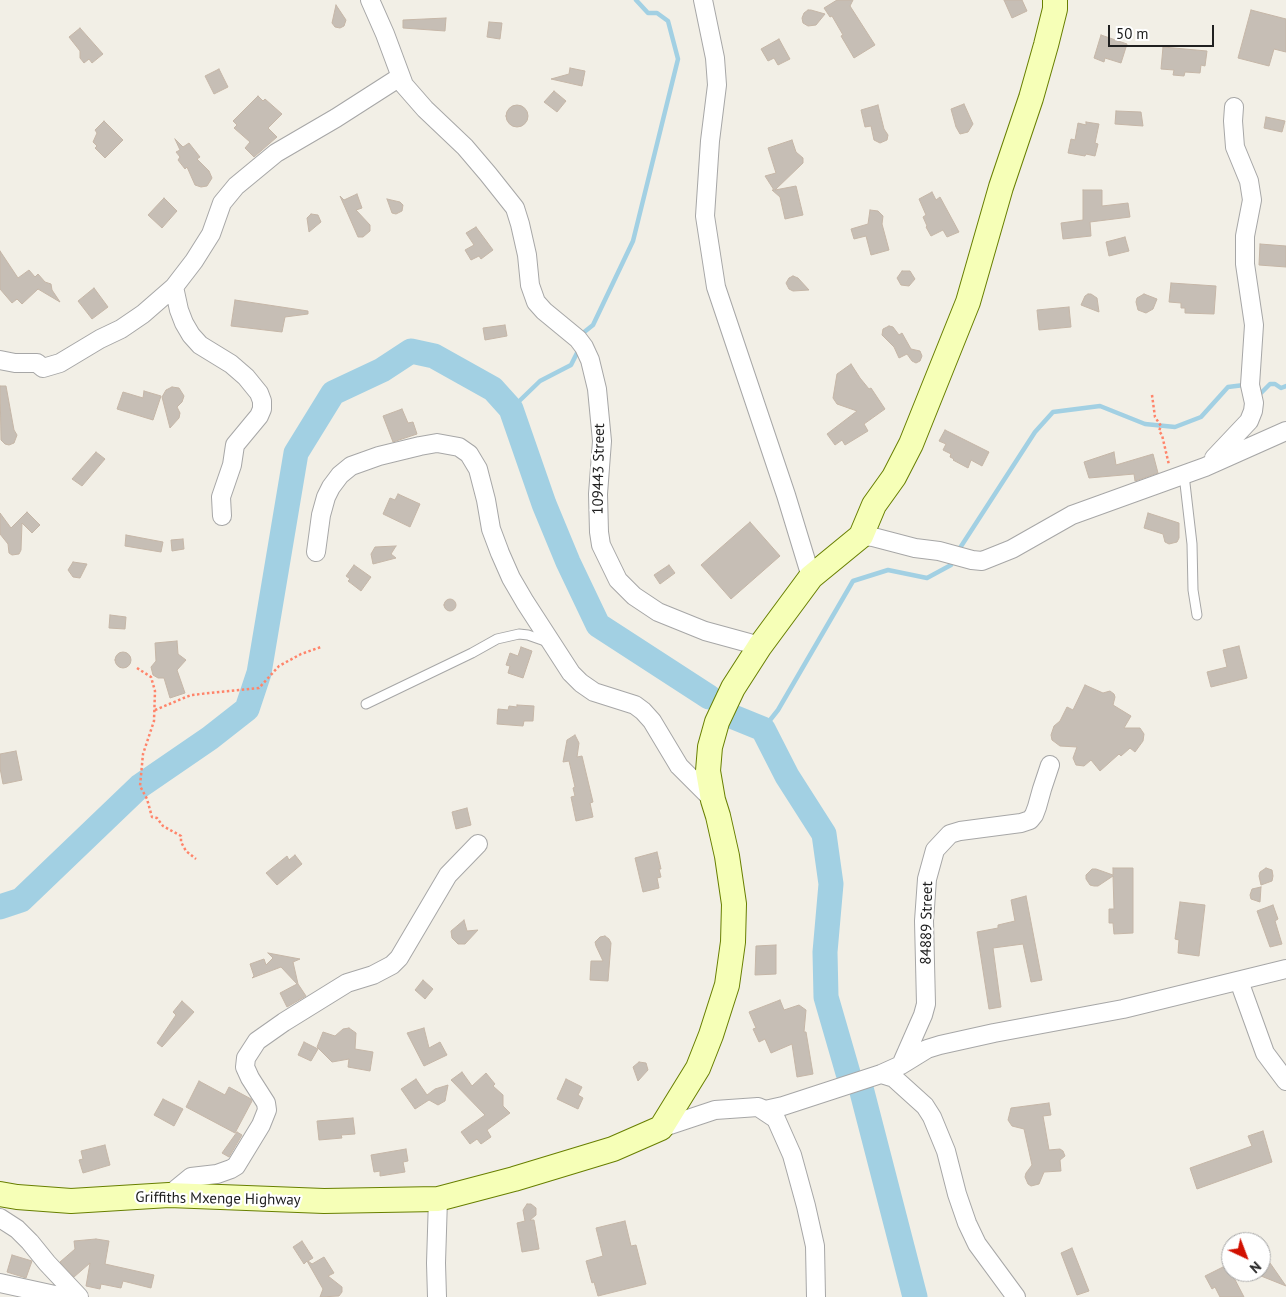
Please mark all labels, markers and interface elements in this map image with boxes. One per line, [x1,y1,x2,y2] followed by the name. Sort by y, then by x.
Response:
[1111,15,1217,47] scale bar
[1116,24,1149,43] text: 50 m
[589,423,609,515] street label: 109443 Street
[917,881,937,965] street label: 84889 Street
[135,1189,301,1209] street label: Griffiths Mxenge Highway
[1221,1232,1271,1282] north arrow
[1246,1258,1265,1277] text: N

